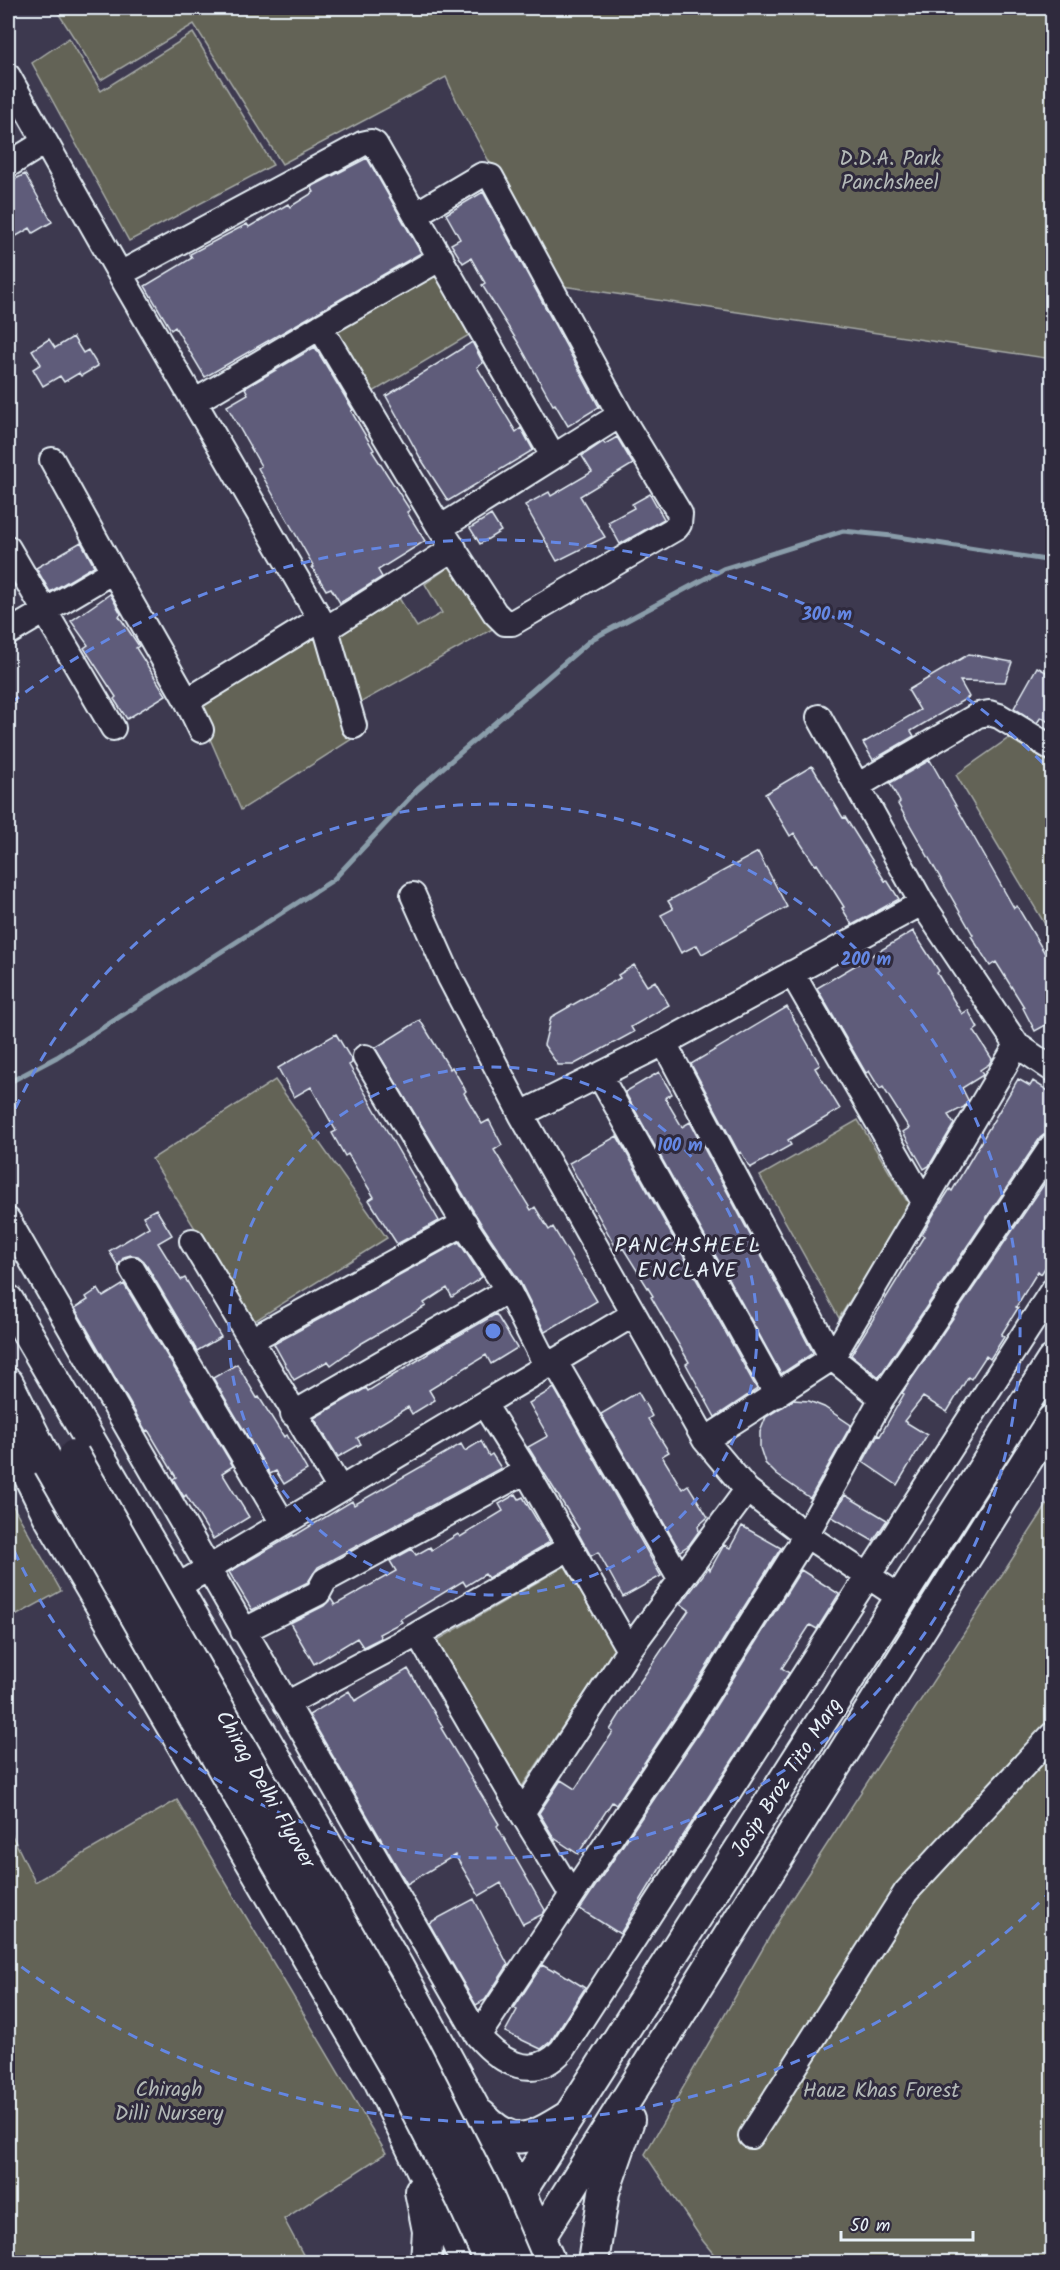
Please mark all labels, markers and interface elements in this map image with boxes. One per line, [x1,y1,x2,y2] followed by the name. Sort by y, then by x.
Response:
[839,143,941,200] park label: D.D.A. Park Panchsheel
[801,601,852,630] text: 300 m
[841,946,892,975] text: 200 m
[657,1132,703,1161] text: 100 m
[614,1229,762,1289] district label: PANCHSHEEL ENCLAVE
[483,1321,503,1341] centre of rings
[723,1691,851,1864] street label: Josip Broz Tito Marg
[206,1705,324,1876] street label: Chirag Delhi Flyover
[115,2074,224,2131] park label: Chiragh Dilli Nursery
[803,2075,960,2108] park label: Hauz Khas Forest
[841,2204,973,2242] scale bar
[850,2212,890,2241] text: 50 m

